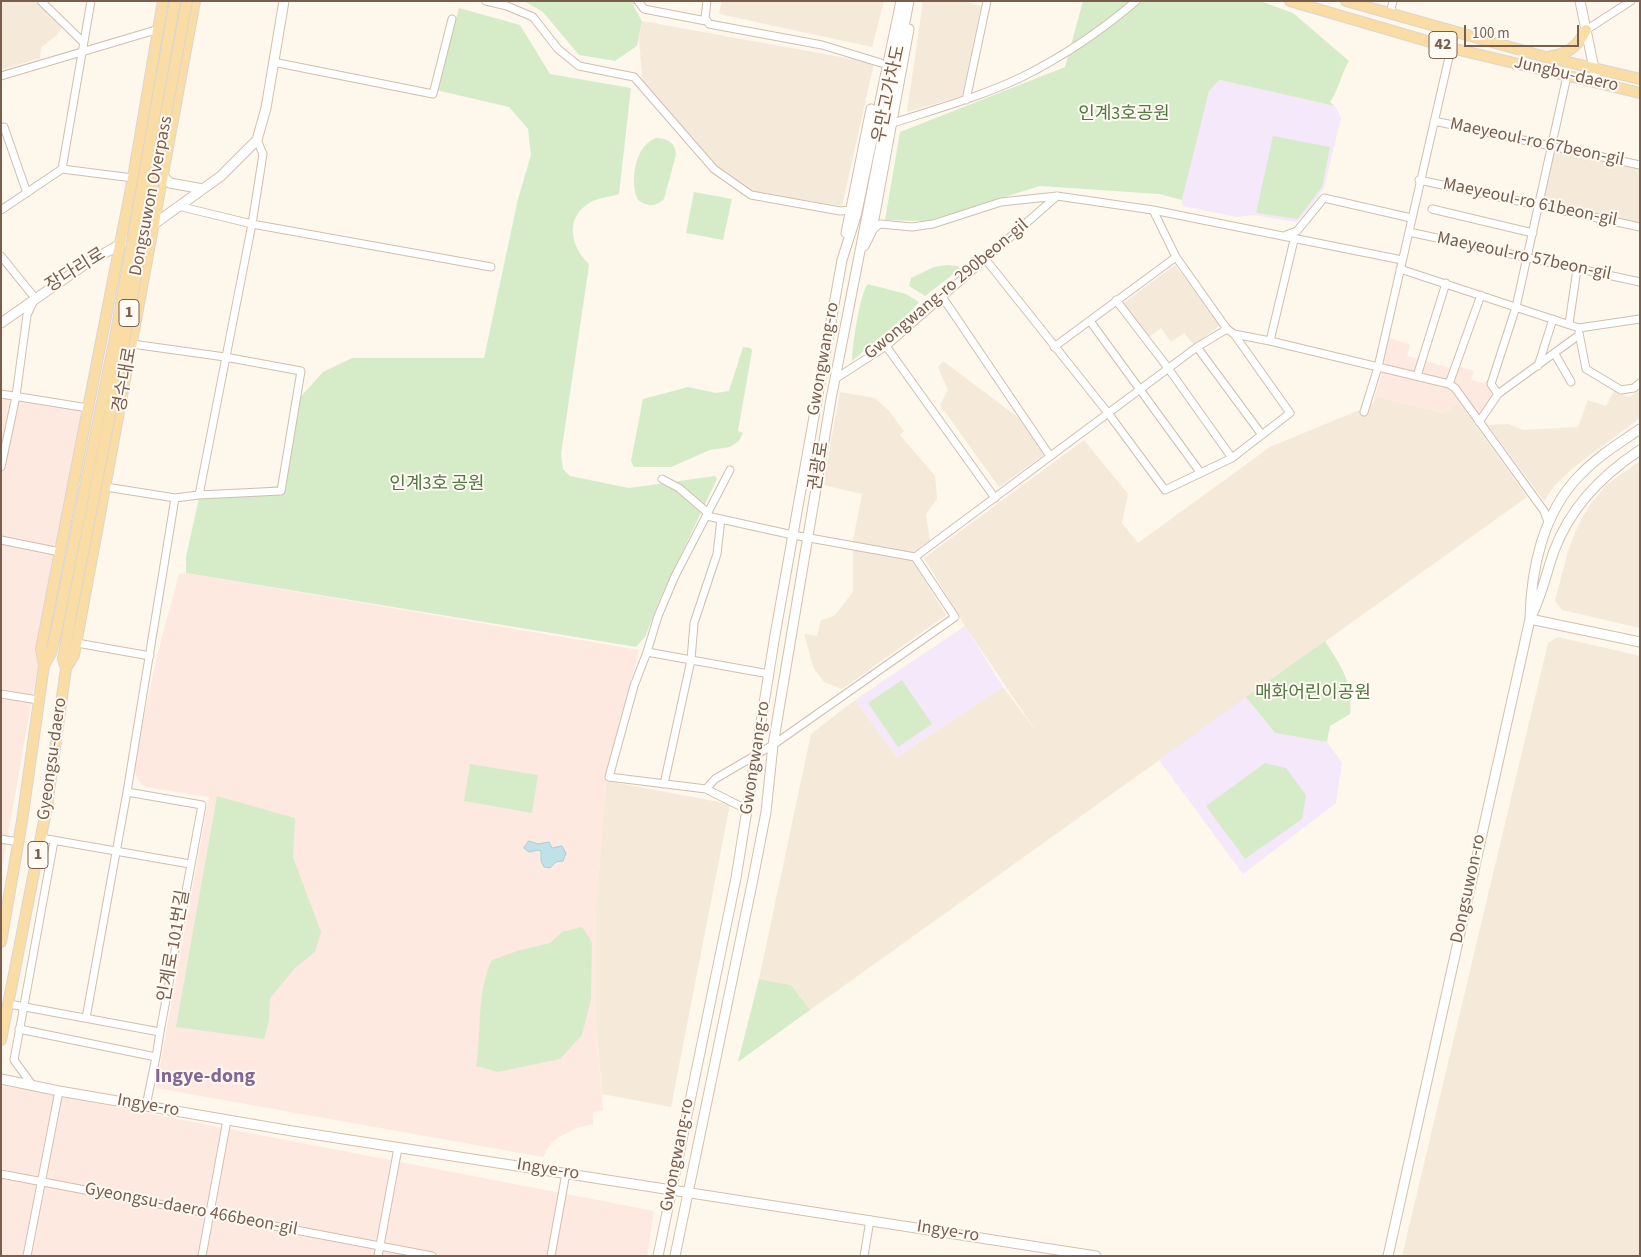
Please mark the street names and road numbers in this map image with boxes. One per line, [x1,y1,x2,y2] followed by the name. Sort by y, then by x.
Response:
[1429,32,1457,58] road number: 42
[869,43,911,145] street label: 우만고가차도
[1512,52,1620,98] street label: Jungbu-daero
[126,114,178,278] street label: Dongsuwon Overpass
[1448,114,1626,172] street label: Maeyeoul-ro 67beon-gil
[1441,174,1619,232] street label: Maeyeoul-ro 61beon-gil
[861,215,1033,365] street label: Gwongwang-ro 290beon-gil
[1435,228,1613,286] street label: Maeyeoul-ro 57beon-gil
[42,244,110,298] street label: 장다리로
[119,300,139,326] road number: 1
[803,301,845,417] street label: Gwongwang-ro
[110,346,142,414] street label: 경수대로
[805,440,835,492] street label: 권광로
[34,696,72,822] street label: Gyeongsu-daero
[736,700,776,816] street label: Gwongwang-ro
[1447,832,1491,946] street label: Dongsuwon-ro
[28,842,48,868] road number: 1
[155,888,195,1004] street label: 인계로 101번길
[115,1090,181,1122] street label: Ingye-ro
[656,1097,700,1213] street label: Gwongwang-ro
[515,1154,581,1186] street label: Ingye-ro
[83,1179,299,1241] street label: Gyeongsu-daero 466beon-gil
[915,1216,981,1248] street label: Ingye-ro

